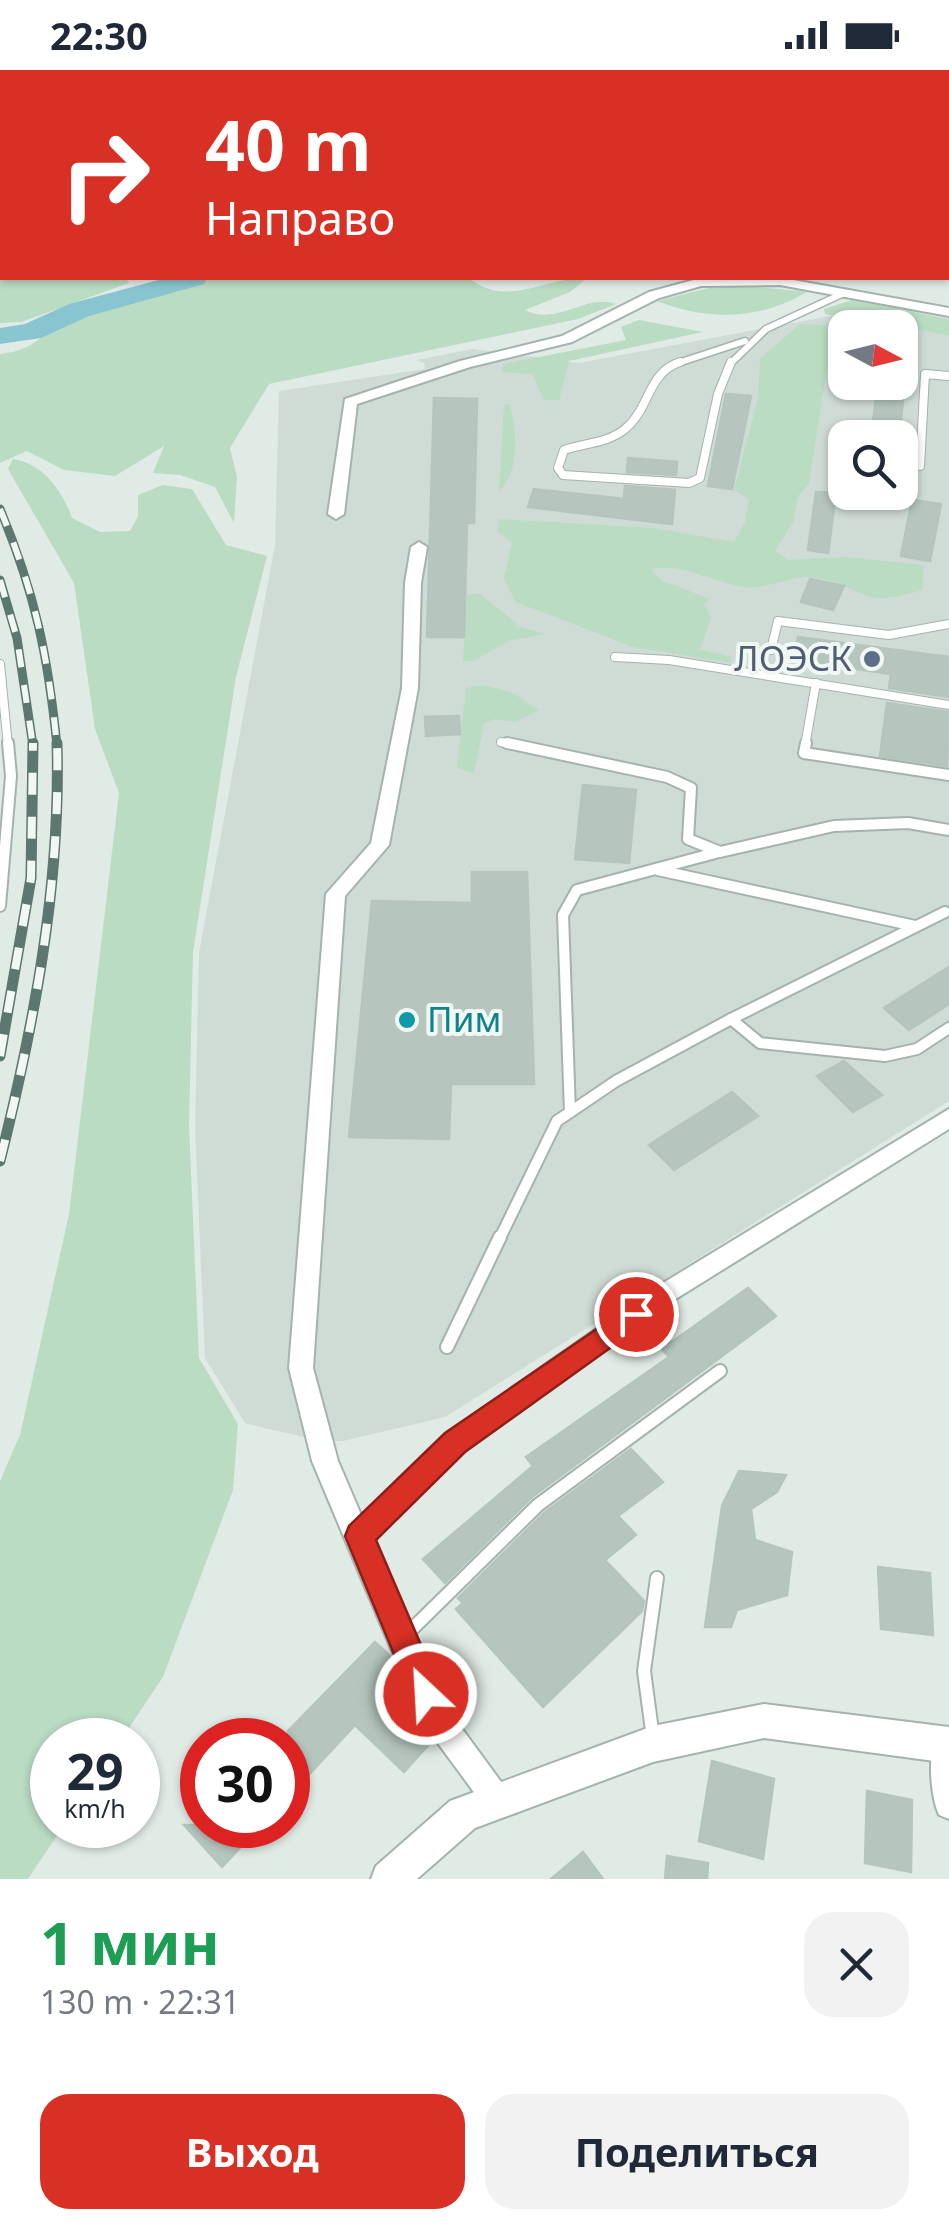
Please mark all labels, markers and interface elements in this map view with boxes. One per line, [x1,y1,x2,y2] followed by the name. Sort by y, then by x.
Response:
[50,9,148,61] text: 22:30
[205,96,372,192] text: 40 m
[40,110,170,240] icon: right
[205,187,395,248] text: Направо
[828,310,918,400] north arrow
[828,310,918,510] map controls
[828,420,918,510] button: search
[734,634,852,681] place label: ЛОЭСК
[861,648,883,670] marker: ЛОЭСК
[427,995,501,1042] place label: Пим
[396,1009,418,1031] marker: Пим
[594,1272,679,1357] pin
[609,1287,664,1342] icon: arrive
[374,1642,478,1746] position arrow
[180,1718,310,1848] speed limit sign: 30
[66,1737,124,1805] text: 29
[64,1791,126,1825] text: km/h
[40,1901,220,1983] text: 1 мин
[804,1912,909,2017] button: close
[40,1980,240,2023] text: 130 m · 22:31
[40,2094,465,2209] button: Выход
[485,2094,909,2209] button: Поделиться

